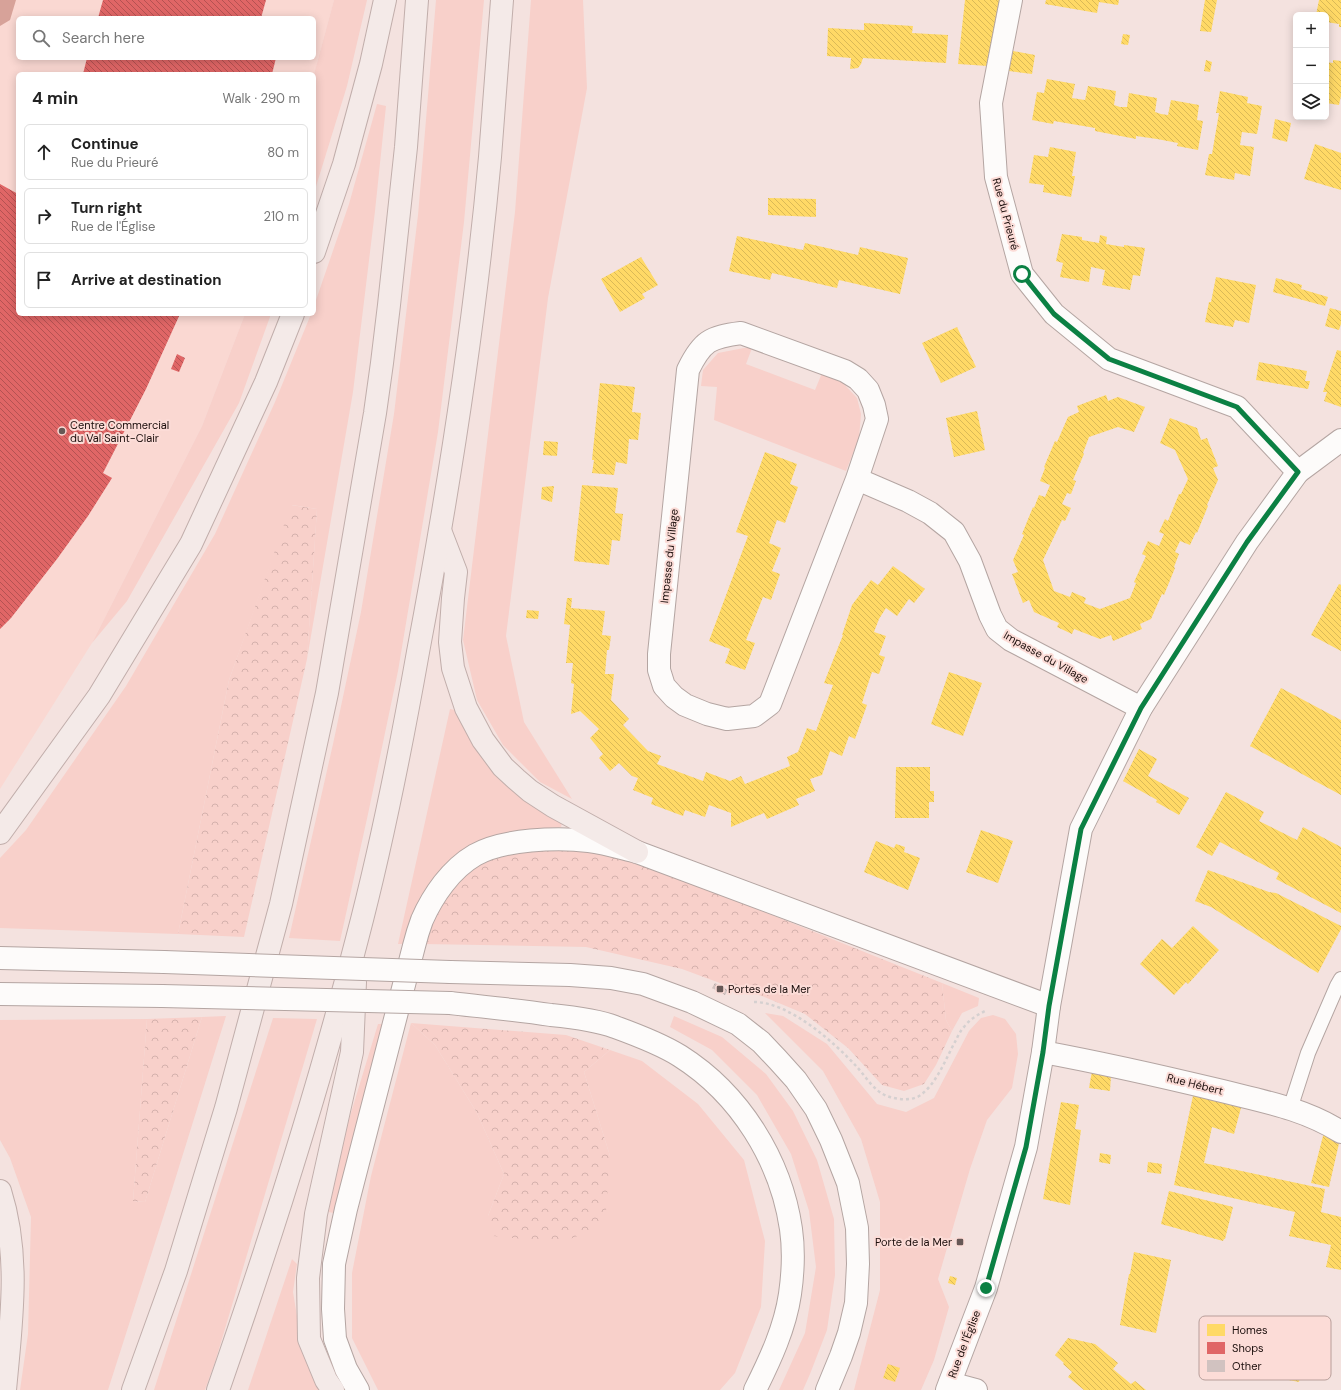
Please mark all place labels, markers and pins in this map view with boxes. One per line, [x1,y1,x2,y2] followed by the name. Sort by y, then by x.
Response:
[70,418,169,445] place label: Centre Commercial du Val Saint-Clair
[57,426,67,436] marker: Centre Commercial du Val Saint-Clair
[728,982,811,996] place label: Portes de la Mer
[715,984,725,994] marker: Portes de la Mer
[875,1235,952,1249] place label: Porte de la Mer
[955,1237,965,1247] marker: Porte de la Mer

